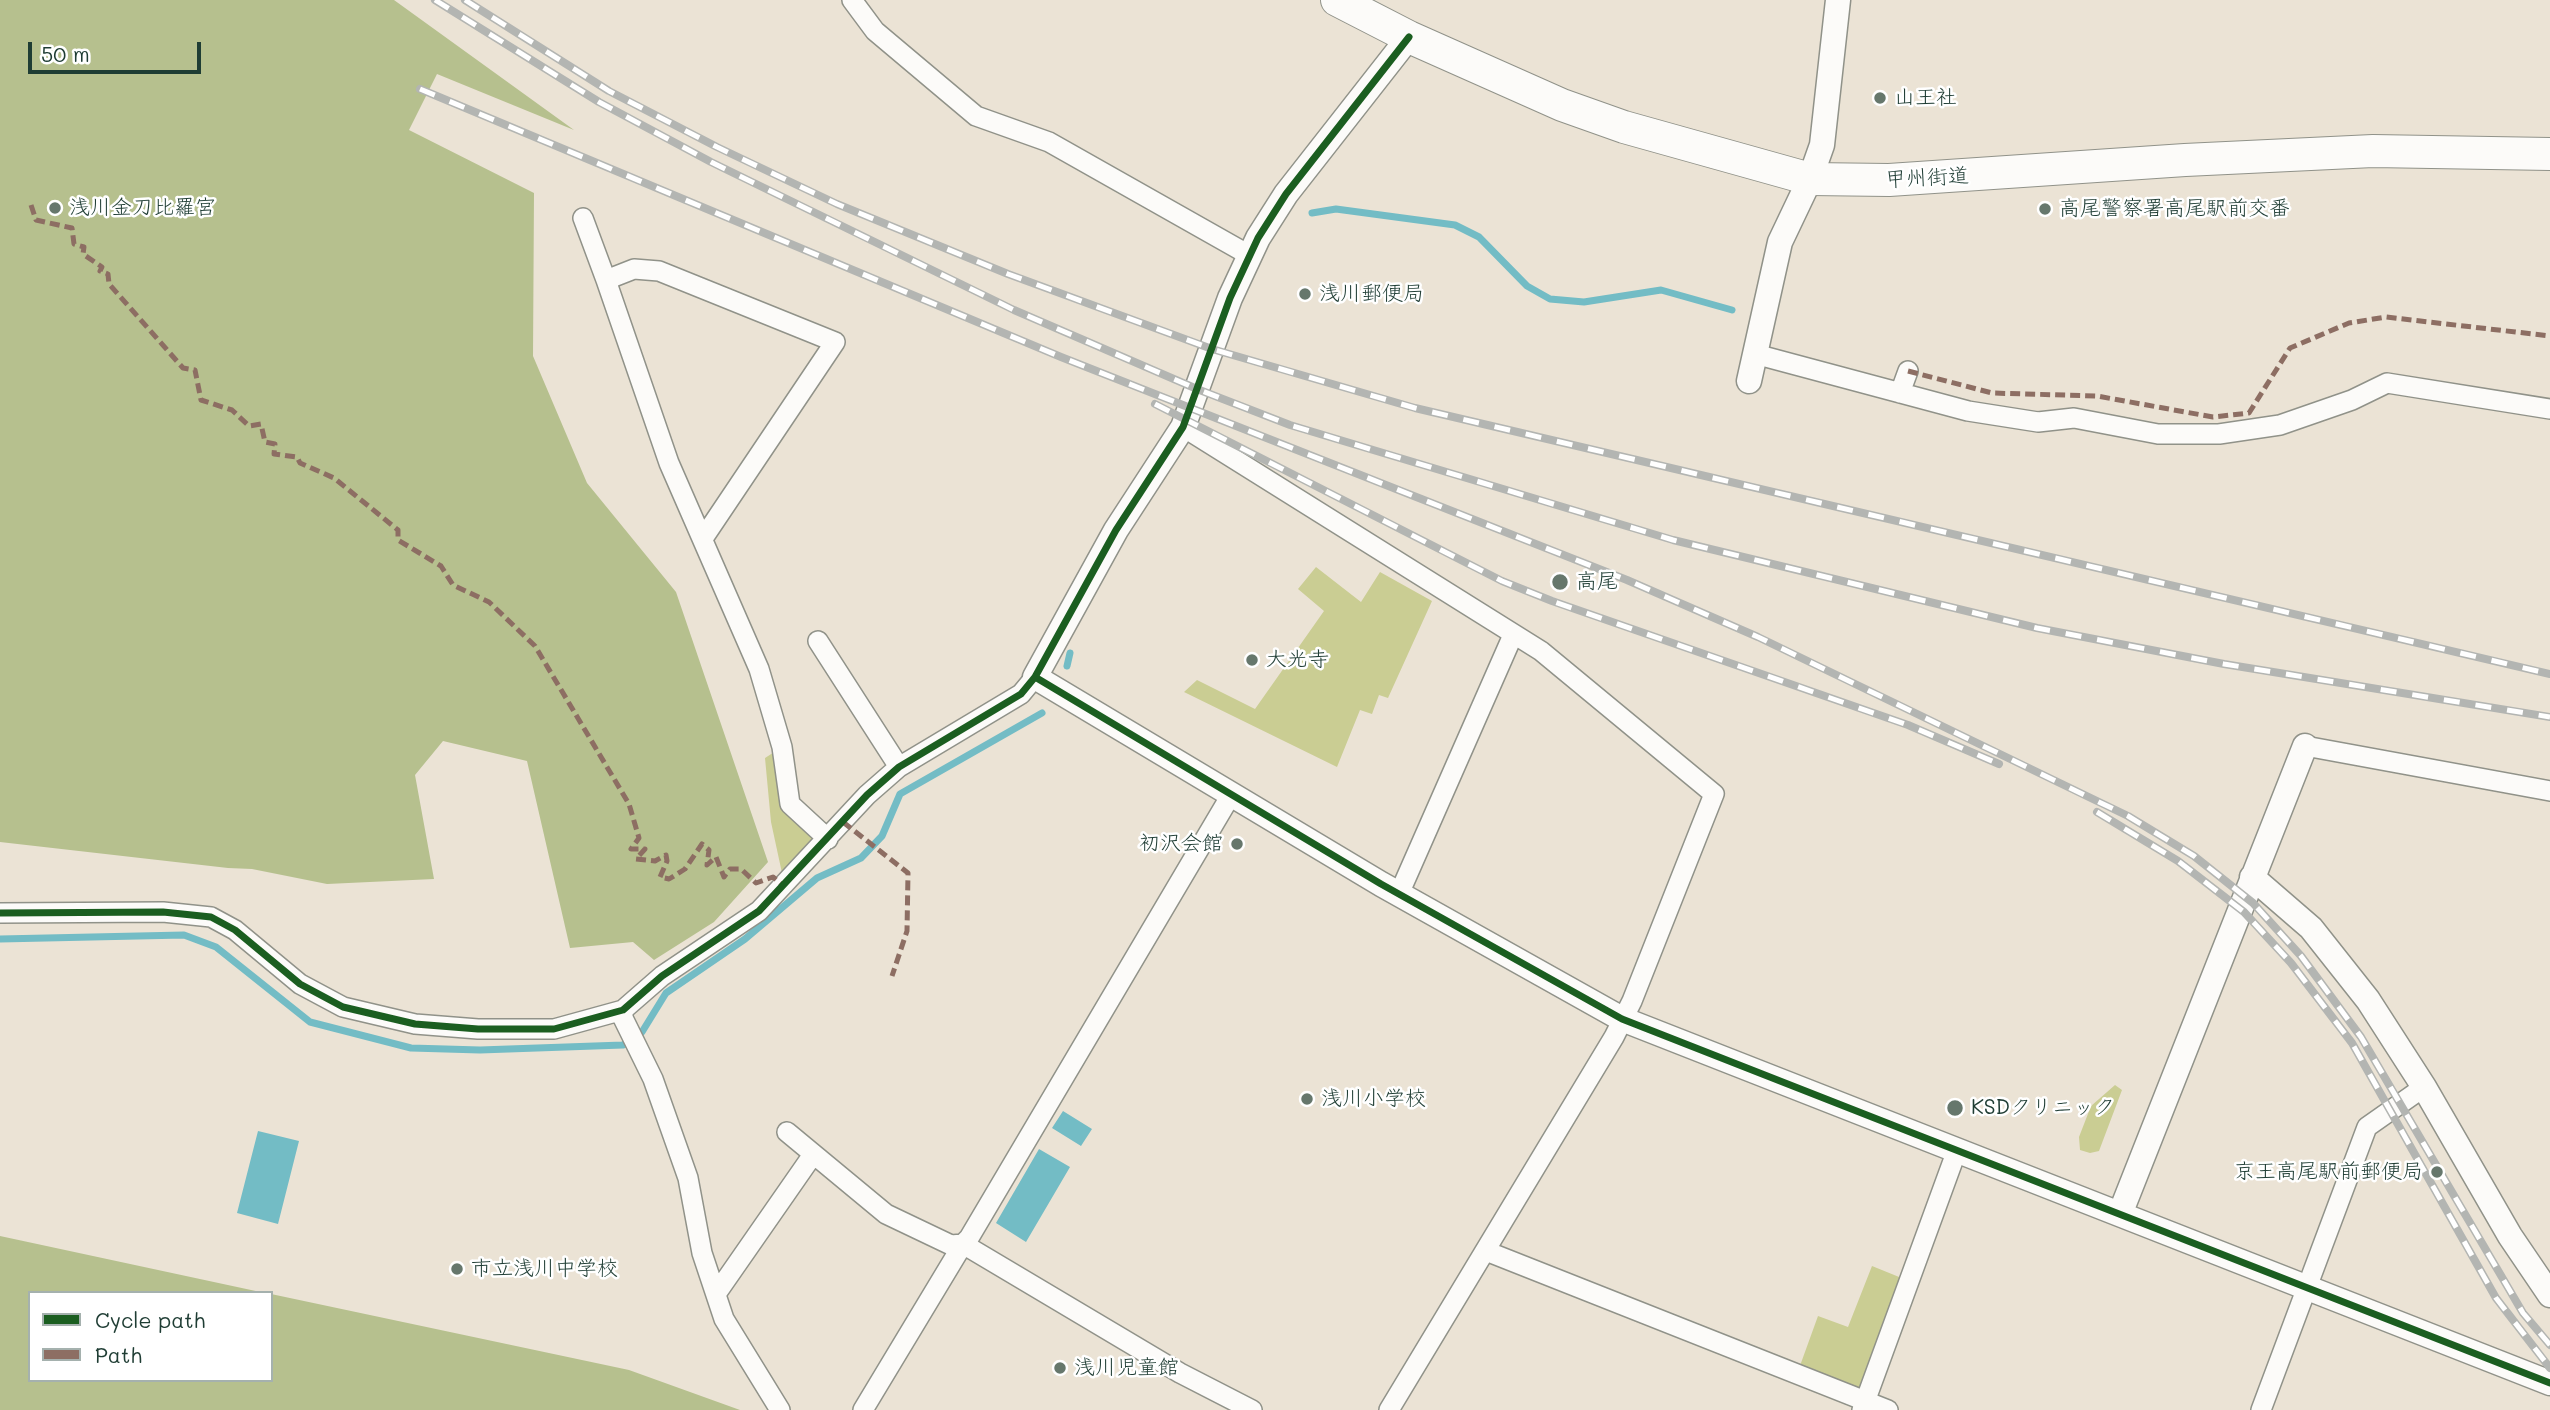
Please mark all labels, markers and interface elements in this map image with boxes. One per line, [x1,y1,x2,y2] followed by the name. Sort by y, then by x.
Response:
[32,28,205,72] scale bar
[41,40,90,67] text: 50 m
[1894,85,1957,111] place label: 山王社
[1872,90,1888,106] marker: 山王社
[1884,163,1970,193] street label: 甲州街道
[69,195,216,221] place label: 浅川金刀比羅宮
[2059,196,2290,222] place label: 高尾警察署高尾駅前交番
[47,200,63,216] marker: 浅川金刀比羅宮
[2037,201,2053,217] marker: 高尾警察署高尾駅前交番
[1319,281,1424,307] place label: 浅川郵便局
[1297,286,1313,302] marker: 浅川郵便局
[1576,569,1618,595] place label: 高尾
[1550,572,1570,592] marker: 高尾
[1266,647,1329,673] place label: 大光寺
[1244,652,1260,668] marker: 大光寺
[1139,831,1223,857] place label: 初沢会館
[1229,836,1245,852] marker: 初沢会館
[1321,1086,1426,1112] place label: 浅川小学校
[1299,1091,1315,1107] marker: 浅川小学校
[1971,1095,2115,1121] place label: KSDクリニック
[1945,1098,1965,1118] marker: KSDクリニック
[2234,1159,2423,1185] place label: 京王高尾駅前郵便局
[2429,1164,2445,1180] marker: 京王高尾駅前郵便局
[471,1256,618,1282] place label: 市立浅川中学校
[449,1261,465,1277] marker: 市立浅川中学校
[28,1291,273,1382] legend
[95,1306,205,1333] text: Cycle path
[95,1341,142,1368] text: Path
[1074,1355,1179,1381] place label: 浅川児童館
[1052,1360,1068,1376] marker: 浅川児童館

